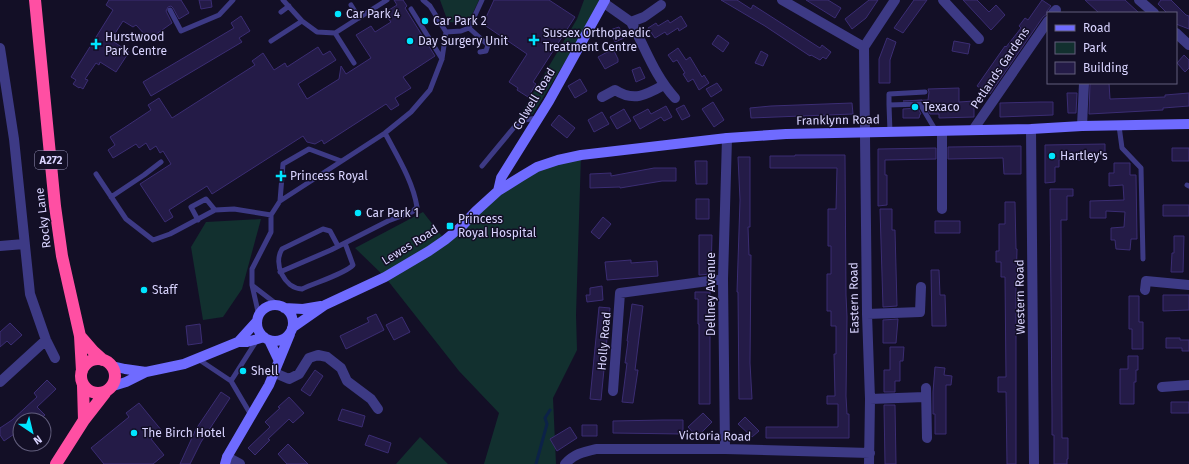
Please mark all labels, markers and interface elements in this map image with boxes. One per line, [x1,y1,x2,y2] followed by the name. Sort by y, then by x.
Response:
[346,7,401,21] place label: Car Park 4
[333,9,343,19] marker: Car Park 4
[1047,12,1177,84] legend
[433,14,487,28] place label: Car Park 2
[420,16,430,26] marker: Car Park 2
[1083,21,1111,35] text: Road
[968,24,1033,111] street label: Petlands Gardens
[543,26,651,54] place label: Sussex Orthopaedic Treatment Centre
[105,30,167,58] place label: Hurstwood Park Centre
[418,34,509,48] place label: Day Surgery Unit
[528,34,540,46] marker: Sussex Orthopaedic Treatment Centre
[405,36,415,46] marker: Day Surgery Unit
[90,38,102,50] marker: Hurstwood Park Centre
[1083,41,1107,55] text: Park
[1083,61,1129,75] text: Building
[510,65,558,133] street label: Colwell Road
[923,100,960,114] place label: Texaco
[910,102,920,112] marker: Texaco
[796,112,880,128] street label: Franklynn Road
[1060,149,1108,163] place label: Hartley's
[35,151,67,169] road number: A272
[1047,151,1057,161] marker: Hartley's
[290,169,368,183] place label: Princess Royal
[275,170,287,182] marker: Princess Royal
[32,187,54,249] street label: Rocky Lane
[366,206,419,220] place label: Car Park 1
[353,208,363,218] marker: Car Park 1
[458,212,537,240] place label: Princess Royal Hospital
[445,221,455,231] marker: Princess Royal Hospital
[379,222,441,268] street label: Lewes Road
[704,252,718,336] street label: Dellney Avenue
[1012,259,1028,335] street label: Western Road
[846,262,862,334] street label: Eastern Road
[152,283,178,297] place label: Staff
[139,285,149,295] marker: Staff
[594,311,614,371] street label: Holly Road
[251,364,279,378] place label: Shell
[238,366,248,376] marker: Shell
[12,412,52,452] north arrow
[142,426,226,440] place label: The Birch Hotel
[129,428,139,438] marker: The Birch Hotel
[679,428,751,444] street label: Victoria Road
[31,432,44,447] text: N

